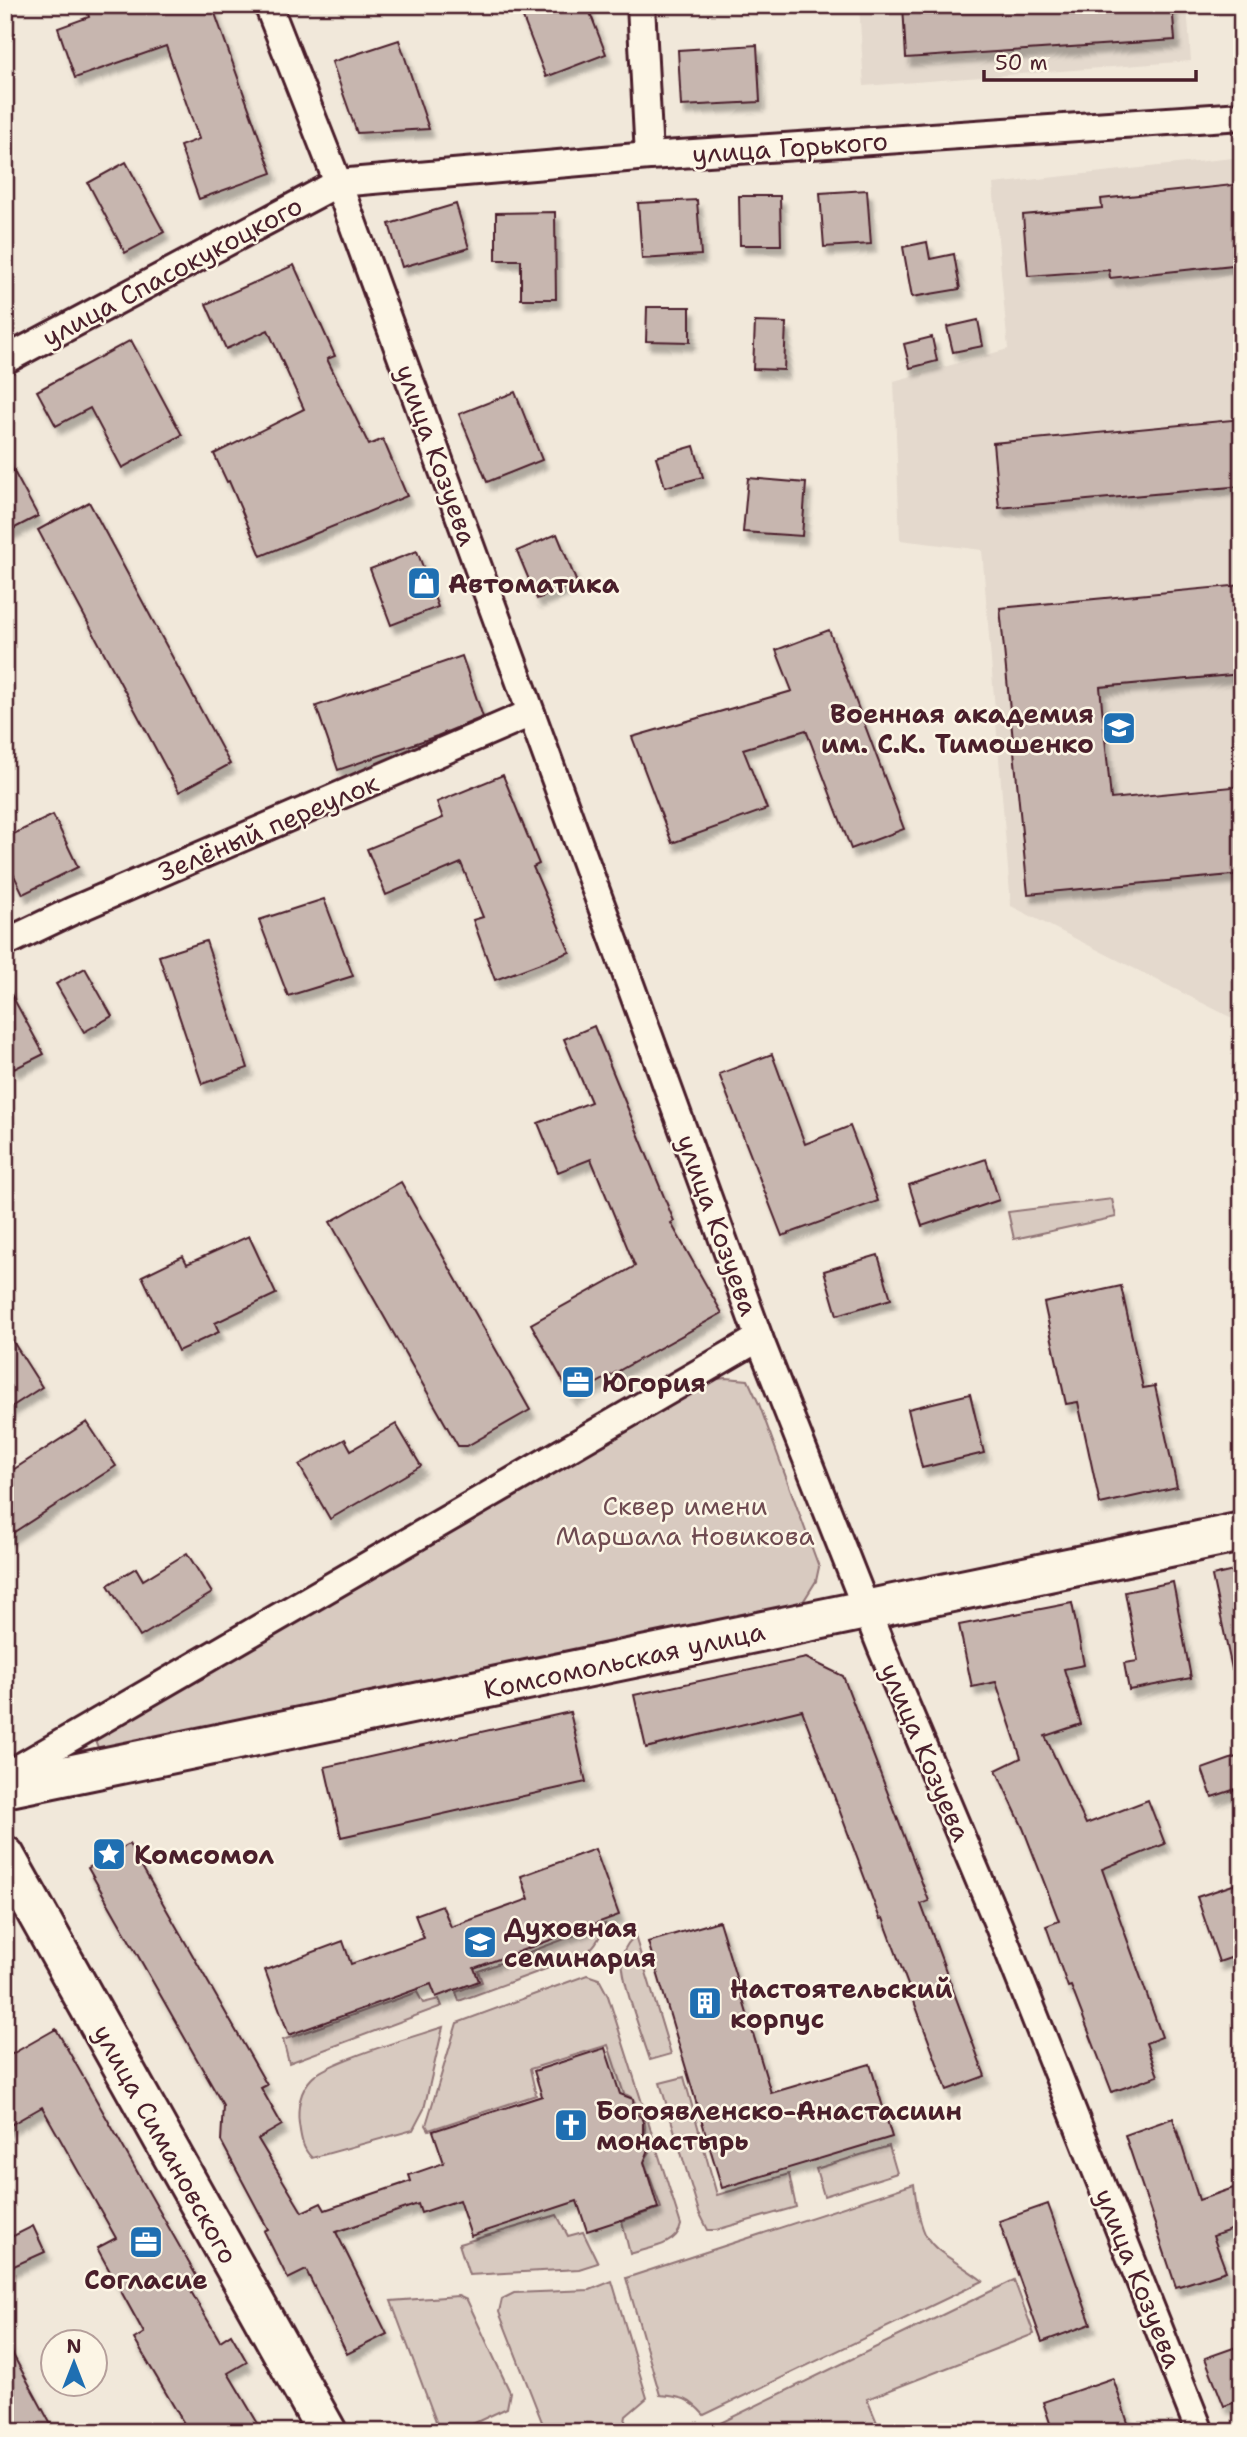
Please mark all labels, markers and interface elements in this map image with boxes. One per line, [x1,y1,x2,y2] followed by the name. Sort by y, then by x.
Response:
[984,38,1196,82] scale bar
[995,49,1048,77] text: 50 m
[691,123,889,171] street label: улица Горького
[36,187,308,355] street label: улица Спасокукоцкого
[388,359,486,551] street label: улица Козуева
[405,564,443,602] shop icon: Автоматика
[448,566,620,601] place label: Автоматика
[821,696,1094,761] place label: Военная академия им. С.К. Тимошенко
[1100,709,1138,747] school or university icon: Военная академия им. С.К. Тимошенко
[152,765,384,889] street label: Зелёный переулок
[669,1129,767,1321] street label: улица Козуева
[559,1363,597,1401] office icon: Югория
[602,1365,706,1400] place label: Югория
[555,1488,815,1553] park label: Сквер имени Маршала Новикова
[480,1613,768,1707] street label: Комсомольская улица
[873,1657,979,1847] street label: улица Козуева
[90,1835,128,1873] place icon: Комсомол
[134,1837,274,1872] place label: Комсомол
[504,1910,656,1975] place label: Духовная семинария
[461,1923,499,1961] school or university icon: Духовная семинария
[730,1971,952,2036] place label: Настоятельский корпус
[686,1984,724,2022] building icon: Настоятельский корпус
[86,2018,246,2270] street label: улица Симановского
[596,2093,962,2158] place label: Богоявленско-Анастасиин монастырь
[552,2106,590,2144] church icon: Богоявленско-Анастасиин монастырь
[1087,2183,1191,2373] street label: улица Козуева
[127,2223,165,2261] office icon: Согласие
[84,2262,208,2297] place label: Согласие
[38,2328,108,2398] north arrow
[66,2334,82,2359] text: N

